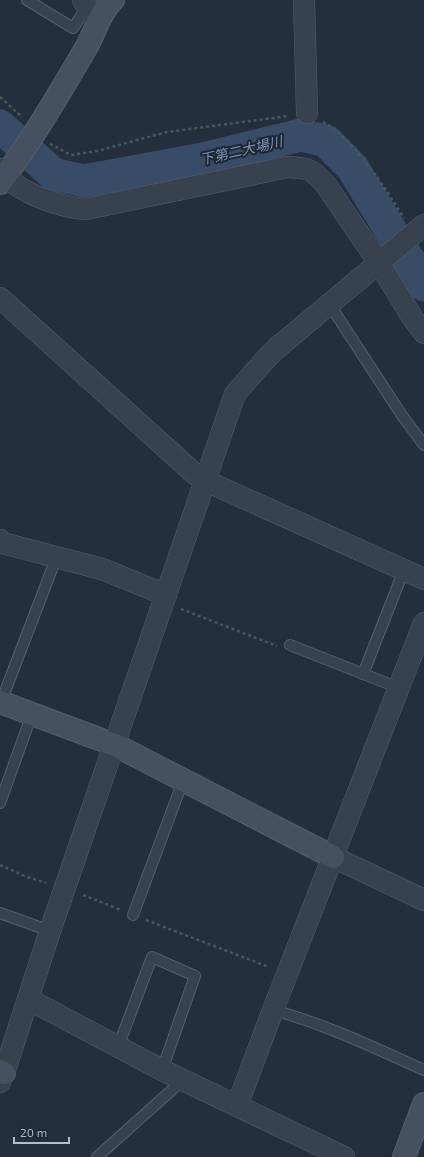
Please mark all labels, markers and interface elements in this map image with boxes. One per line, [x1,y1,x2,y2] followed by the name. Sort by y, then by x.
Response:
[198,132,286,168] water label: 下第二大場川
[14,1119,69,1145] scale bar
[20,1125,47,1139] text: 20 m

